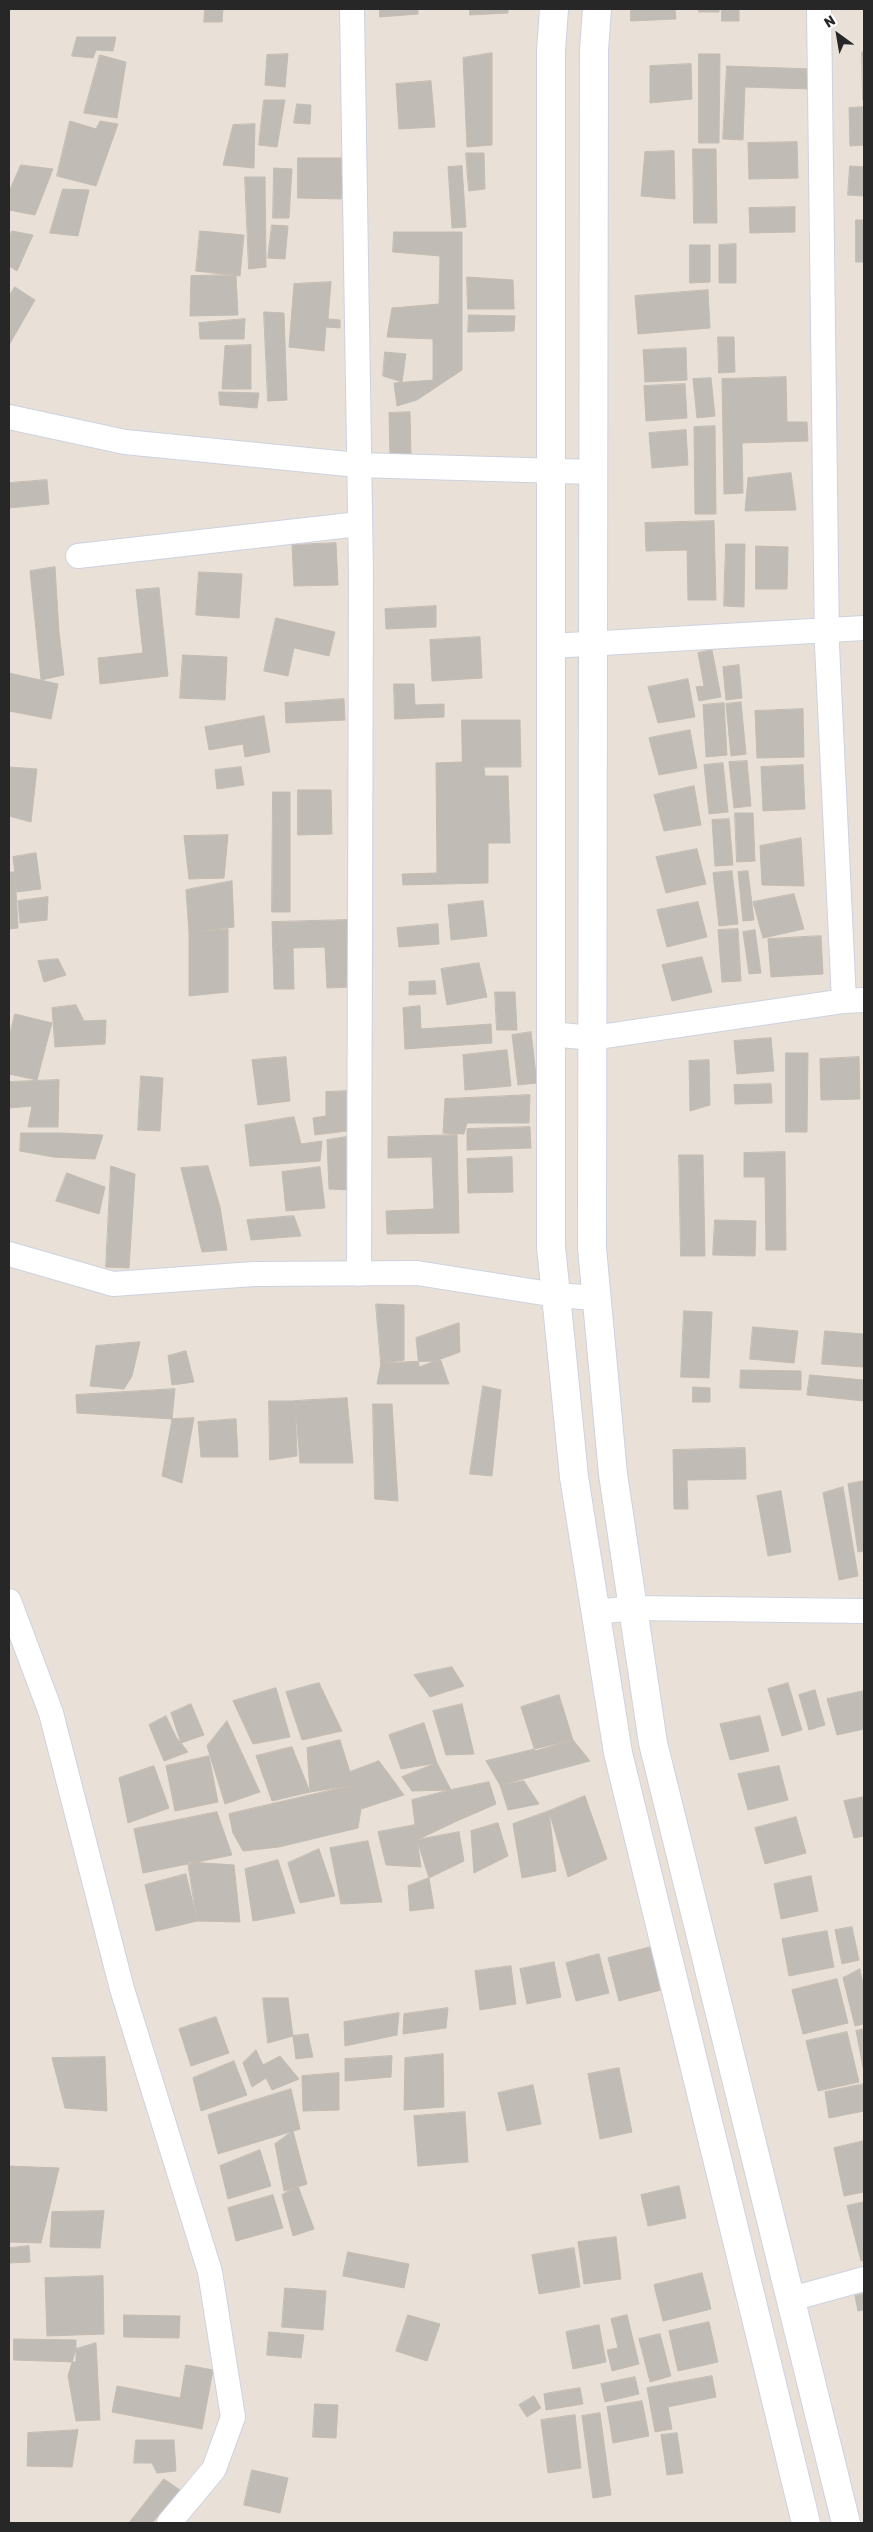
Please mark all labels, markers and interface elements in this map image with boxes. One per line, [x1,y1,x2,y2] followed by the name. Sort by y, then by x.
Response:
[813,10,863,60] north arrow
[821,12,839,32] text: N

